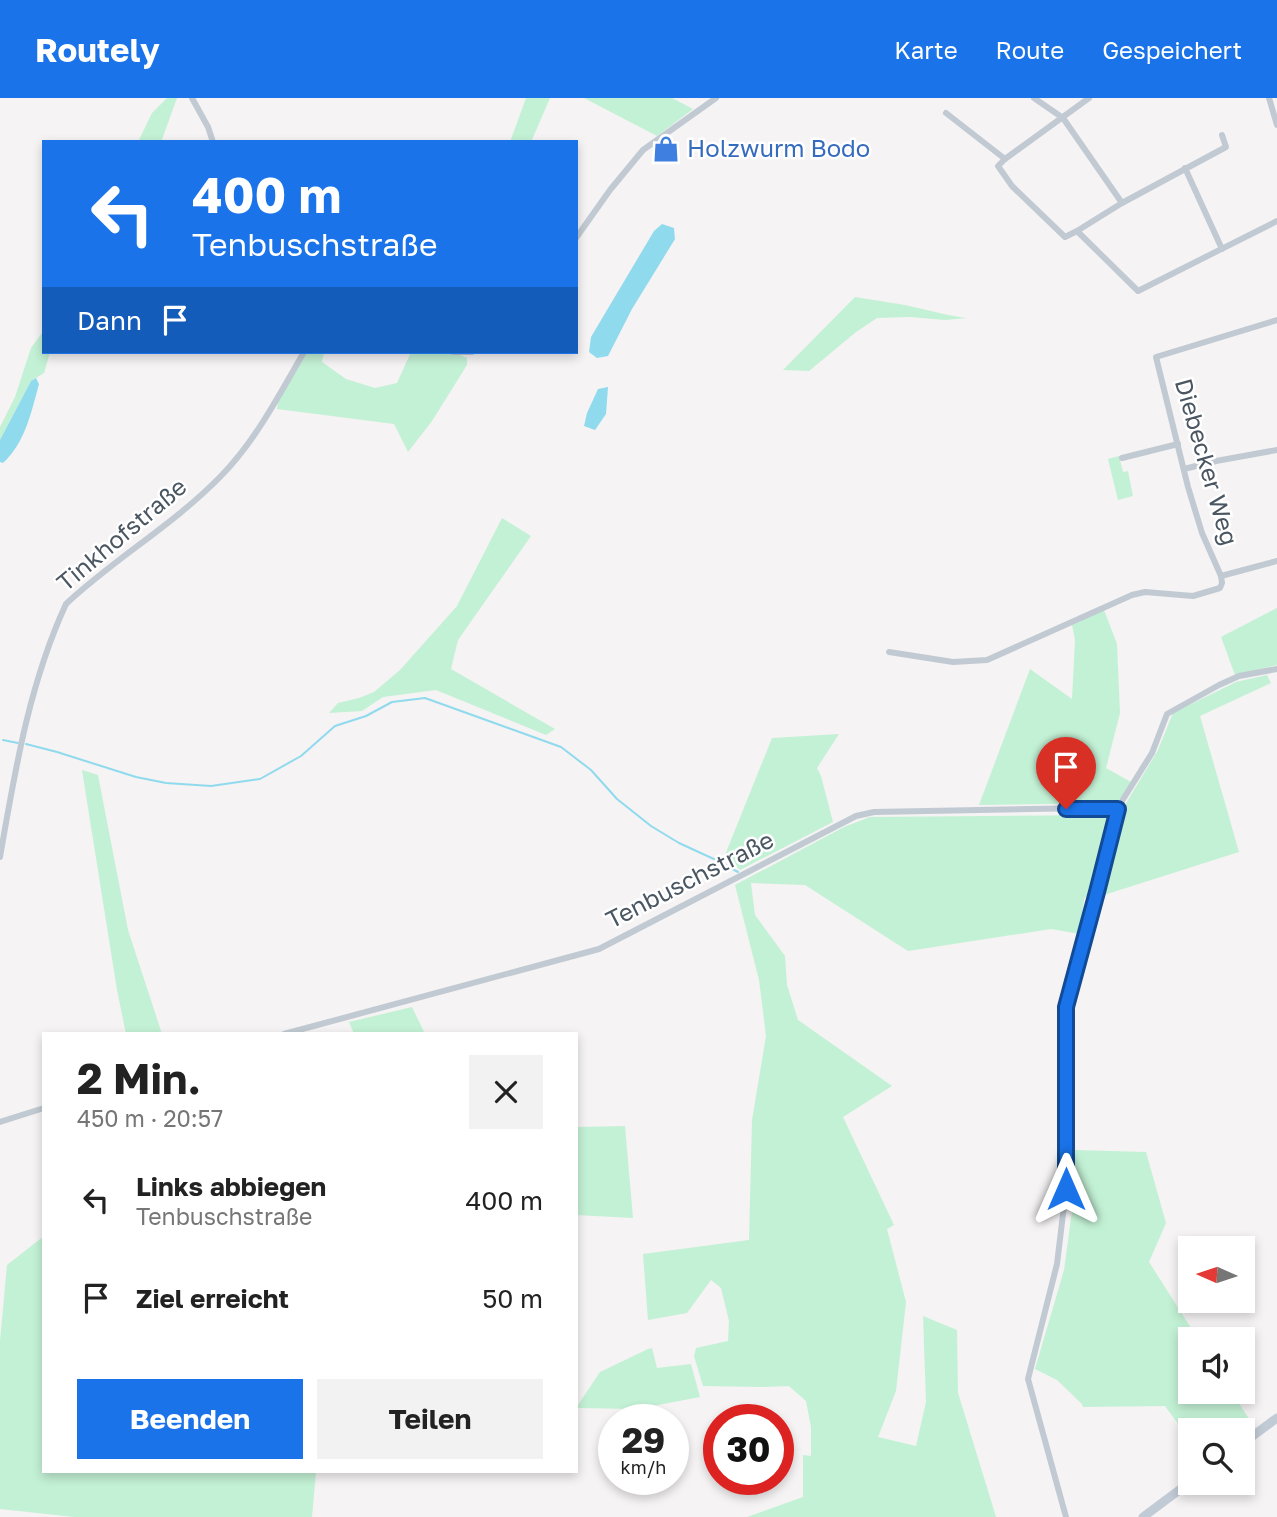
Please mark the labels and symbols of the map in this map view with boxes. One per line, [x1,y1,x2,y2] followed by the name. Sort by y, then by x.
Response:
[687,133,870,162] place label: Holzwurm Bodo
[651,134,681,164] shop icon: Holzwurm Bodo
[1170,375,1245,548] street label: Diebecker Weg
[50,471,192,596] street label: Tinkhofstraße
[1036,737,1096,809] pin
[601,824,778,933] street label: Tenbuschstraße
[1029,1152,1103,1226] position arrow
[1178,1236,1255,1312] north arrow
[703,1404,794,1495] speed limit sign: 30

